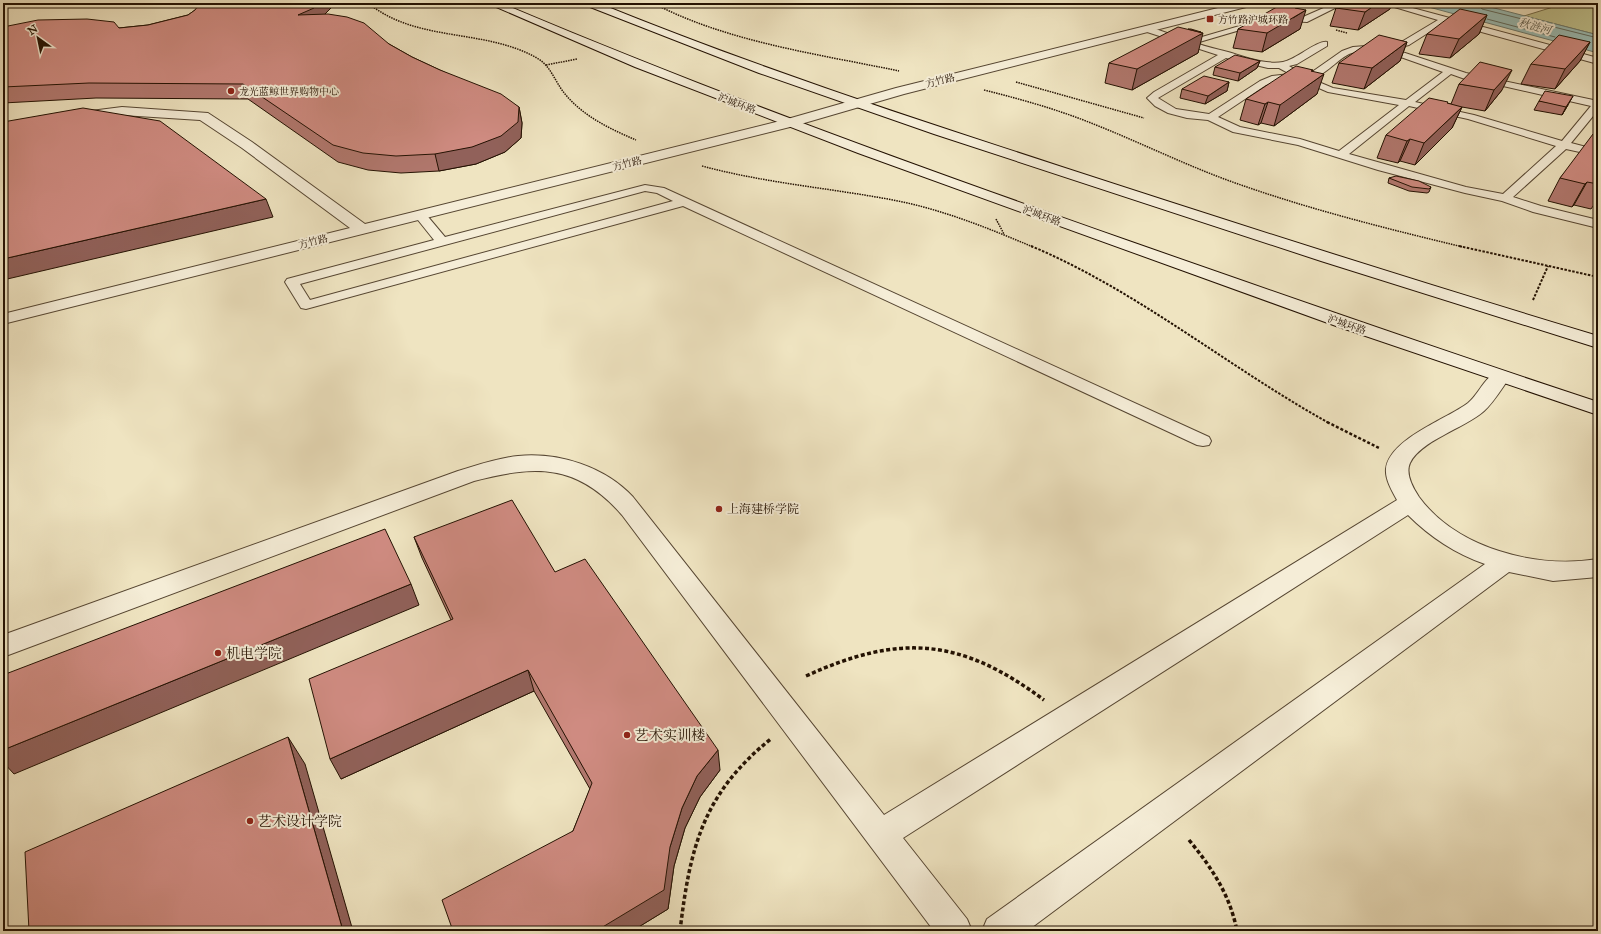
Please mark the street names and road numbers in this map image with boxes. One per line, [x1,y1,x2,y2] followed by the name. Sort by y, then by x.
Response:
[924,72,956,90] street label: 方竹路
[716,91,757,117] street label: 沪城环路
[611,155,643,173] street label: 方竹路
[1021,203,1063,228] street label: 沪城环路
[297,233,329,251] street label: 方竹路
[1326,313,1368,337] street label: 沪城环路

